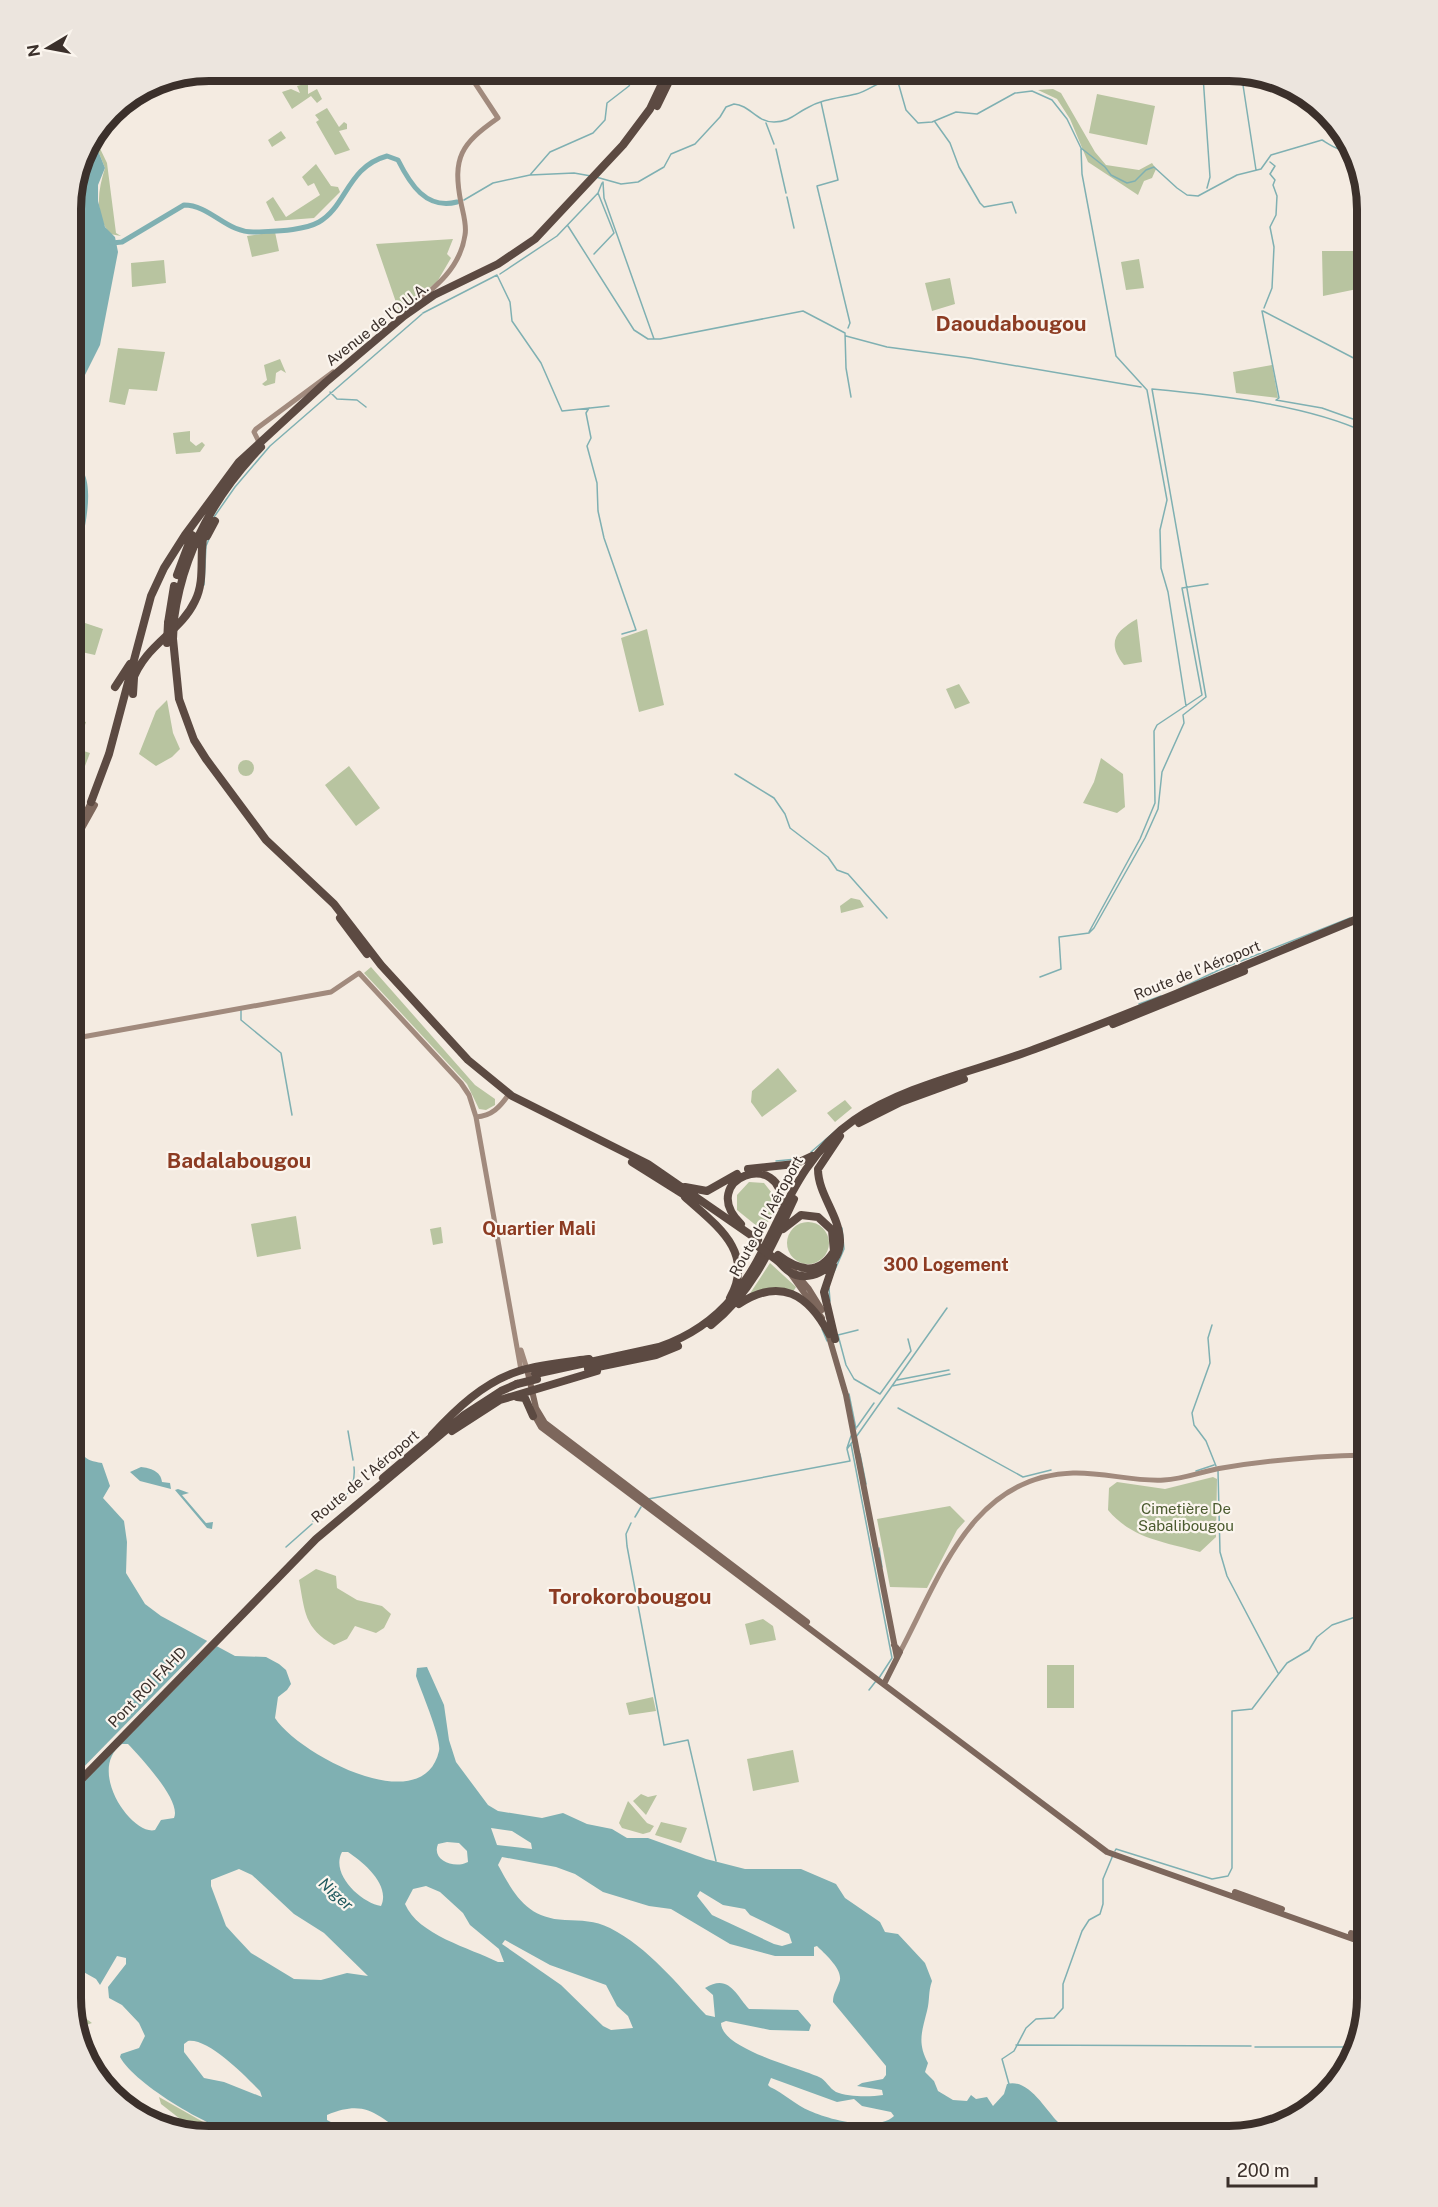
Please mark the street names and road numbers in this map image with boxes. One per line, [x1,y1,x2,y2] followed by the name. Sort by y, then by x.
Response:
[322,279,432,369] street label: Avenue de l'O.U.A.
[1131,937,1263,1003] street label: Route de l'Aéroport
[726,1153,806,1279] street label: Route de l'Aéroport
[308,1426,422,1526] street label: Route de l'Aéroport
[104,1643,190,1731] street label: Pont ROI FAHD

